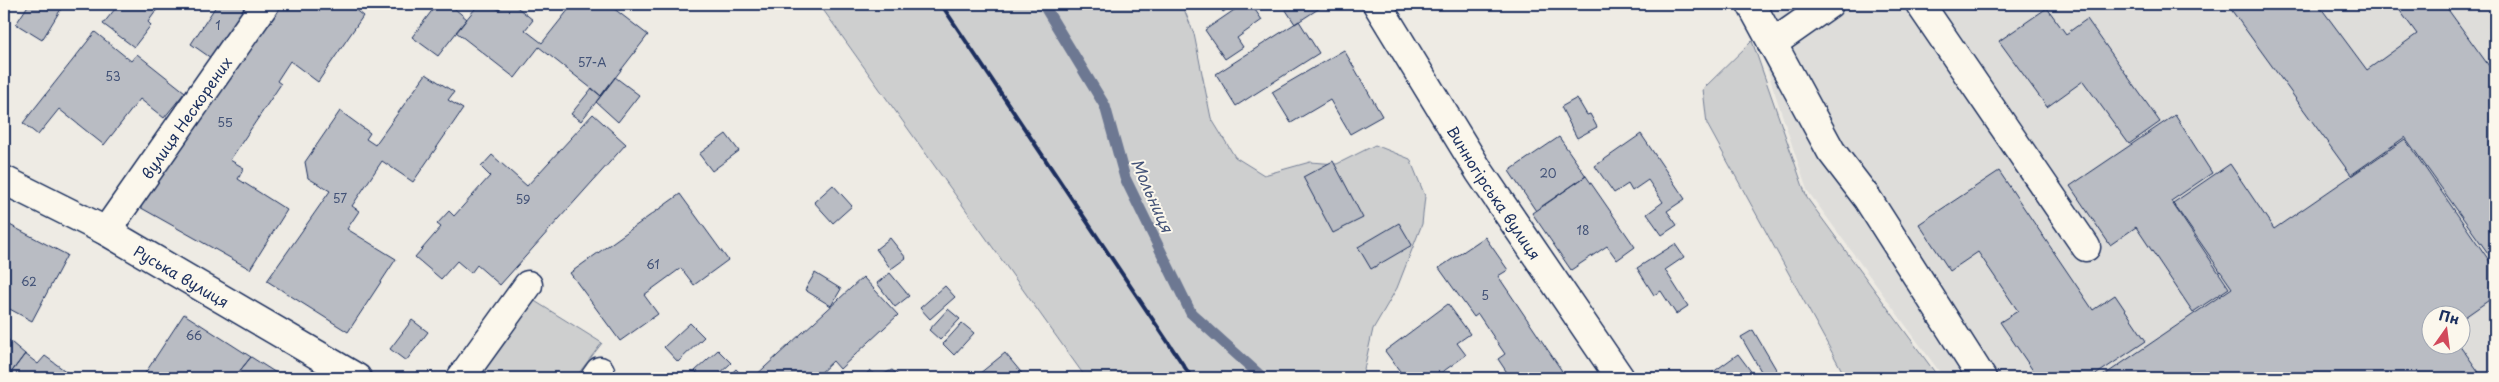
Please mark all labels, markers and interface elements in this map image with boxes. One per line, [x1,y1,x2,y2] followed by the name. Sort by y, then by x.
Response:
[215,16,221,34] house number: 1
[135,51,237,183] street label: вулиця Нескорених
[578,53,606,71] house number: 57-А
[105,67,121,85] house number: 53
[217,113,233,131] house number: 55
[1442,121,1547,264] street label: Винногірська вулиця
[1126,154,1180,237] water label: Мольниця
[1539,164,1557,182] house number: 20
[333,189,347,207] house number: 57
[516,190,530,208] house number: 59
[1577,221,1589,239] house number: 18
[130,239,234,312] street label: Руська вулиця
[646,255,660,273] house number: 61
[21,272,37,290] house number: 62
[1481,286,1489,304] house number: 5
[2422,304,2472,354] north arrow
[2437,304,2462,330] text: Пн
[186,326,202,344] house number: 66

